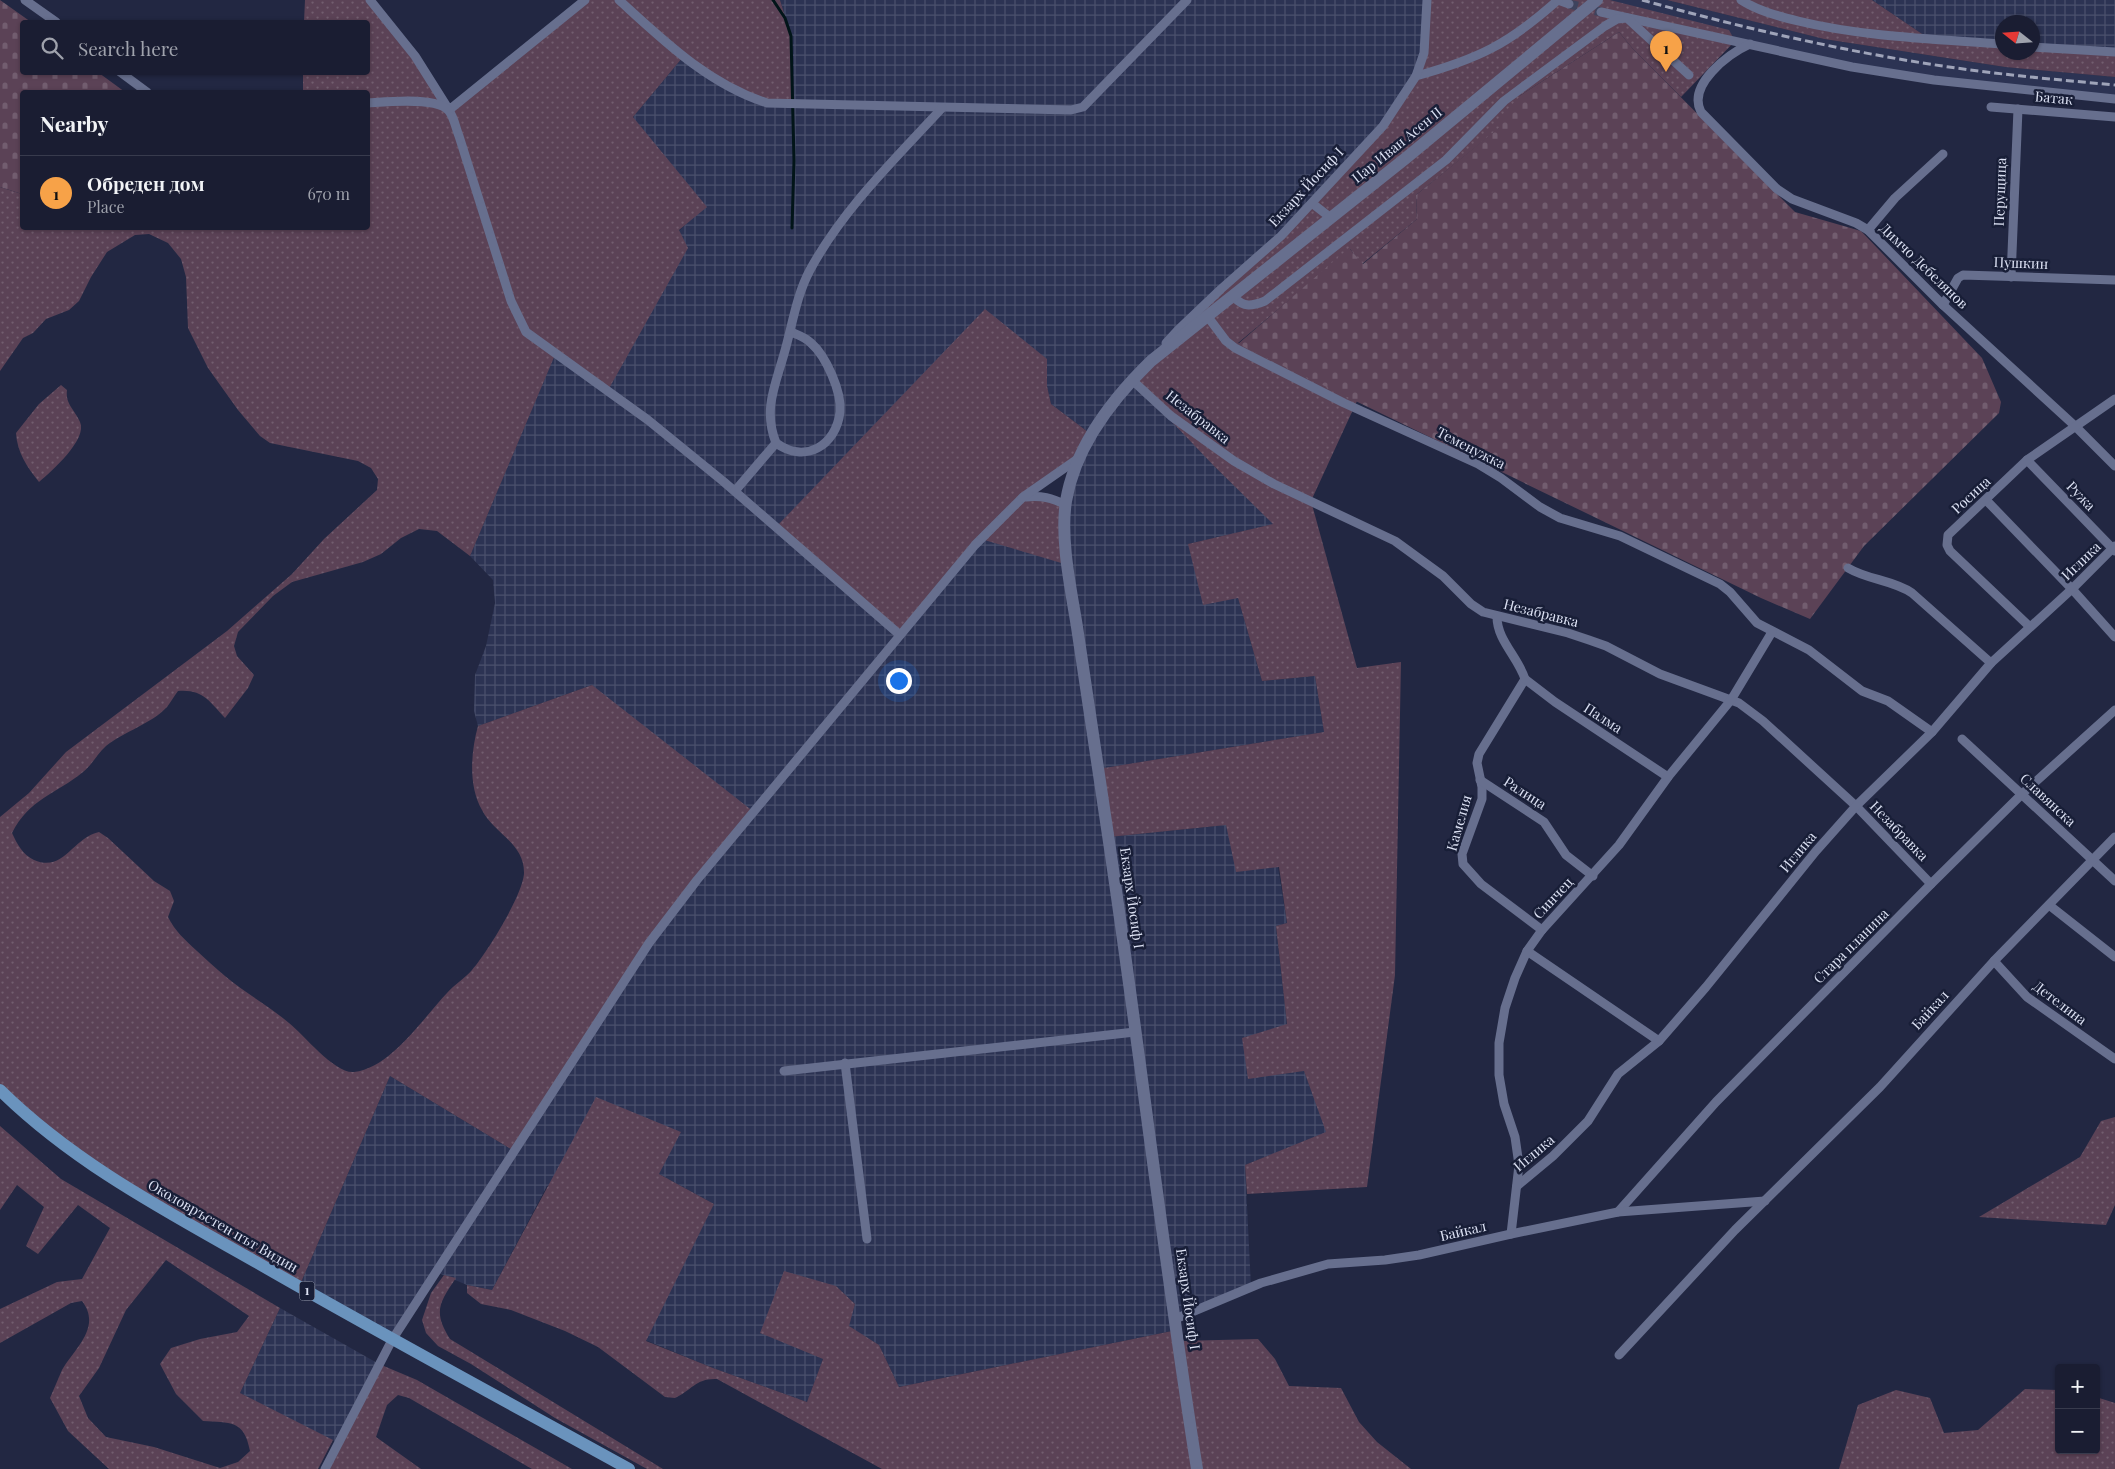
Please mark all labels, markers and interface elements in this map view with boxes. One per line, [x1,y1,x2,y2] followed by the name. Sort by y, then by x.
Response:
[1995,15,2040,60] north arrow
[20,20,370,75] search box
[1650,31,1682,72] pin: 1
[38,34,66,62] icon: search
[78,35,178,61] text: Search here
[2034,86,2074,109] street label: Батак
[1348,102,1446,187] street label: Цар Иван Асен II
[40,109,109,137] text: Nearby
[1264,143,1348,230] street label: Екзарх Йосиф I
[1989,157,2010,227] street label: Перущица
[87,170,205,196] text: Обреден дом
[53,183,59,204] text: 1
[307,183,350,204] text: 670 m
[87,196,125,217] text: Place
[1876,218,1973,313] street label: Димчо Дебелянов
[1993,252,2049,273] street label: Пушкин
[1162,386,1234,448] street label: Незабравка
[1434,422,1509,473] street label: Теменужка
[1947,472,1994,518] street label: Росица
[2063,477,2100,514] street label: Ружа
[2057,537,2105,584] street label: Иглика
[1502,594,1581,631] street label: Незабравка
[886,668,912,694] your location
[1580,698,1626,737] street label: Палма
[2016,769,2080,830] street label: Славянска
[1500,772,1550,813] street label: Ралица
[1441,792,1476,853] street label: Камелия
[1866,797,1933,865] street label: Незабравка
[1775,827,1820,876] street label: Иглика
[1116,846,1149,950] street label: Екзарх Йосиф I
[1528,872,1577,923] street label: Синчец
[1809,904,1892,987] street label: Стара планина
[2030,976,2091,1029] street label: Детелина
[1907,986,1952,1033] street label: Байкал
[1509,1130,1558,1175] street label: Иглика
[145,1175,302,1277] street label: Околовръстен път Видин
[1438,1216,1488,1245] street label: Байкал
[1172,1247,1205,1351] street label: Екзарх Йосиф I
[300,1282,314,1300] road number: 1
[2055,1364,2100,1454] map controls
[2055,1364,2100,1409] button: +
[2055,1409,2100,1454] button: −

